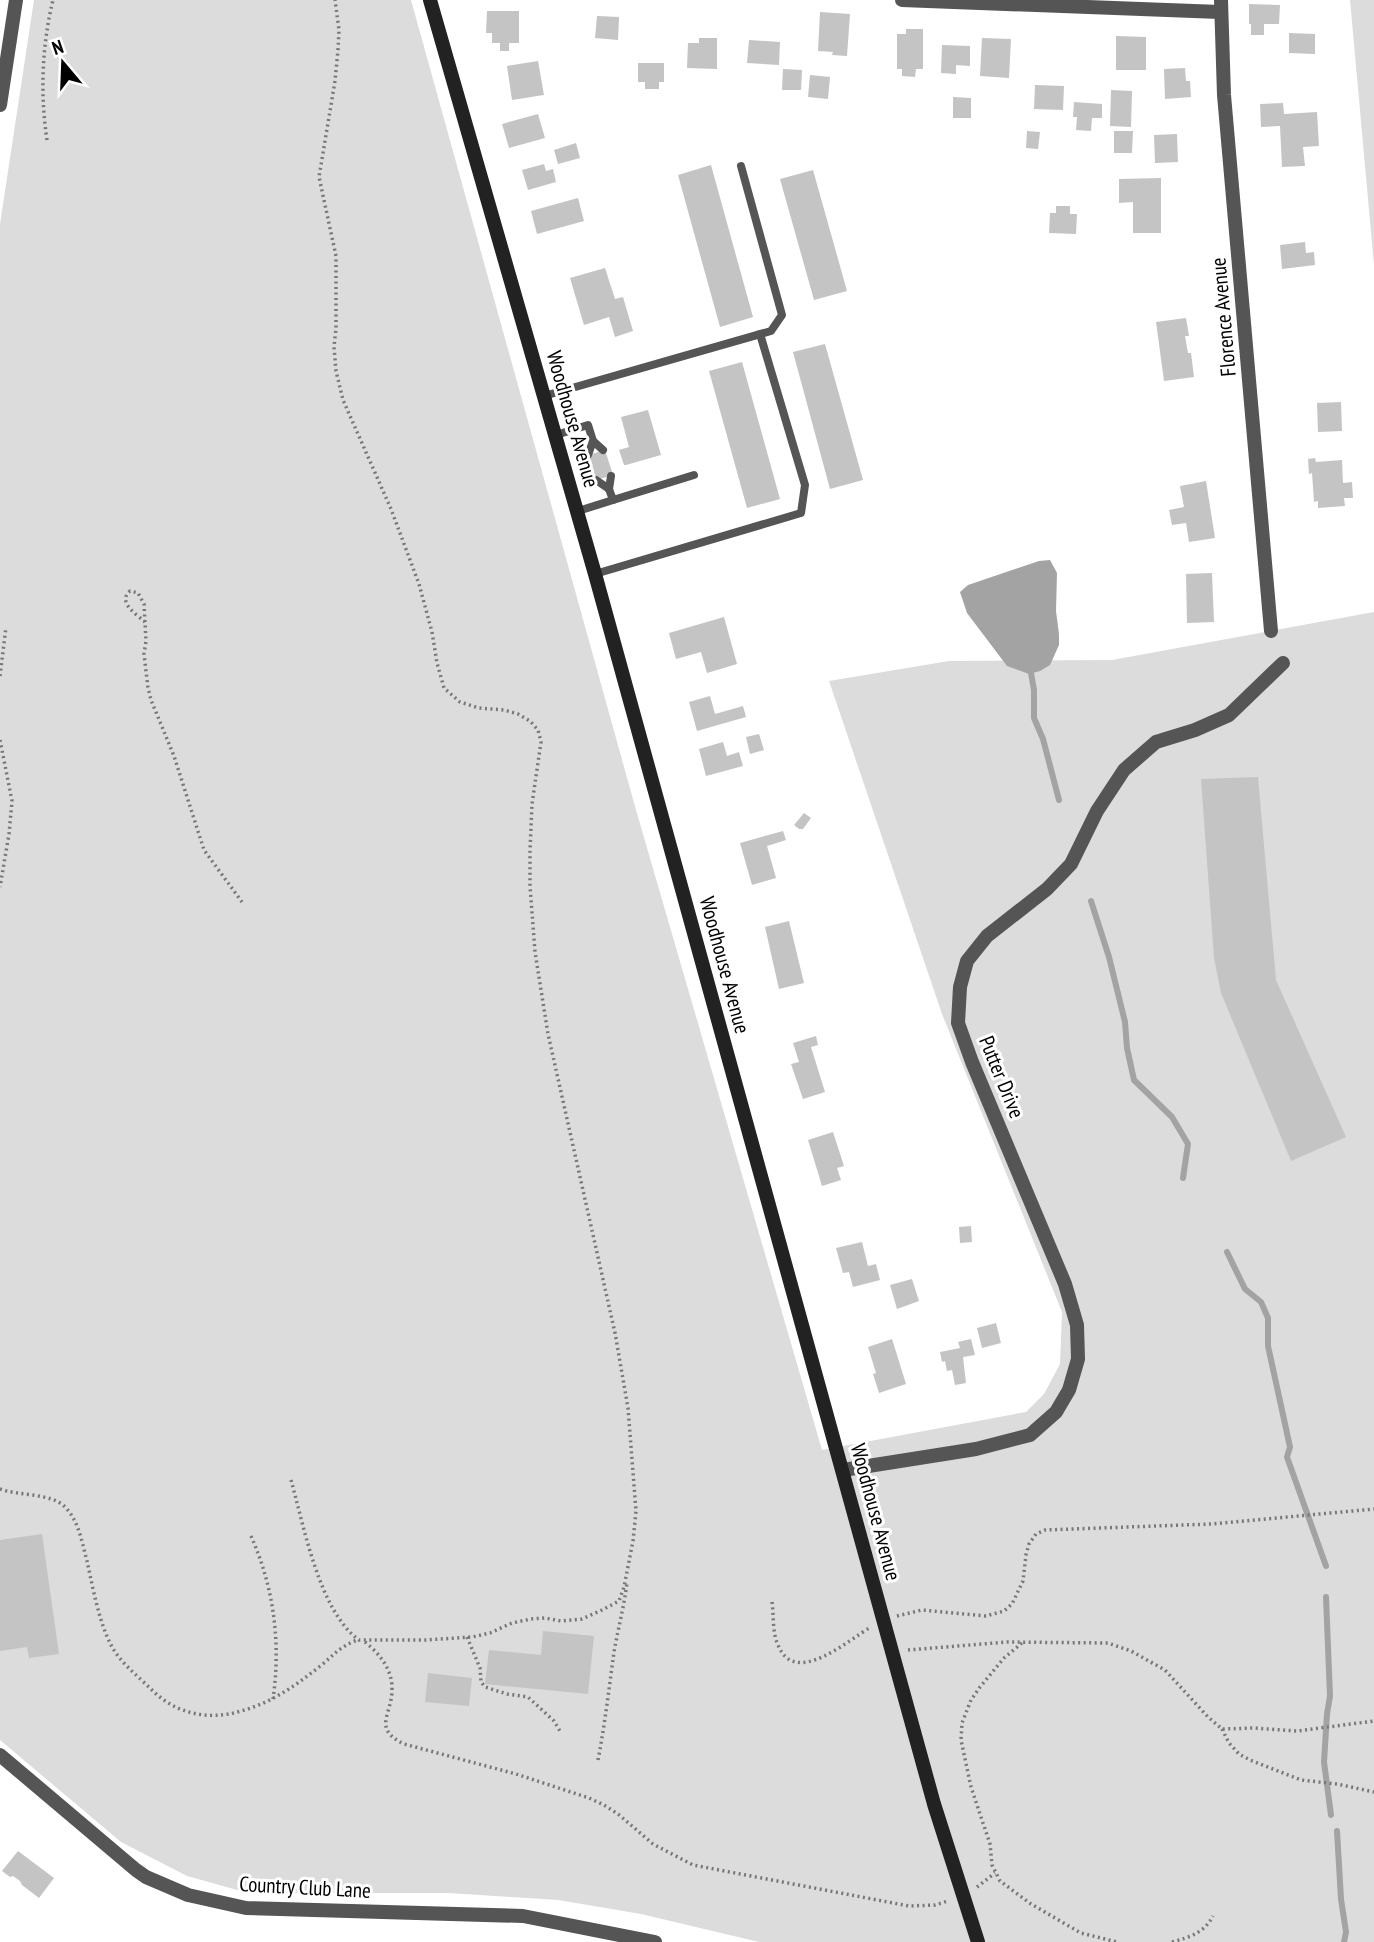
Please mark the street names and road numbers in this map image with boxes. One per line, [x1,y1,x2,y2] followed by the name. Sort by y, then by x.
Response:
[1204,257,1242,377] street label: Florence Avenue
[541,348,605,490] street label: Woodhouse Avenue
[694,894,756,1036] street label: Woodhouse Avenue
[973,1032,1031,1122] street label: Putter Drive
[845,1441,907,1583] street label: Woodhouse Avenue
[239,1870,371,1904] street label: Country Club Lane

